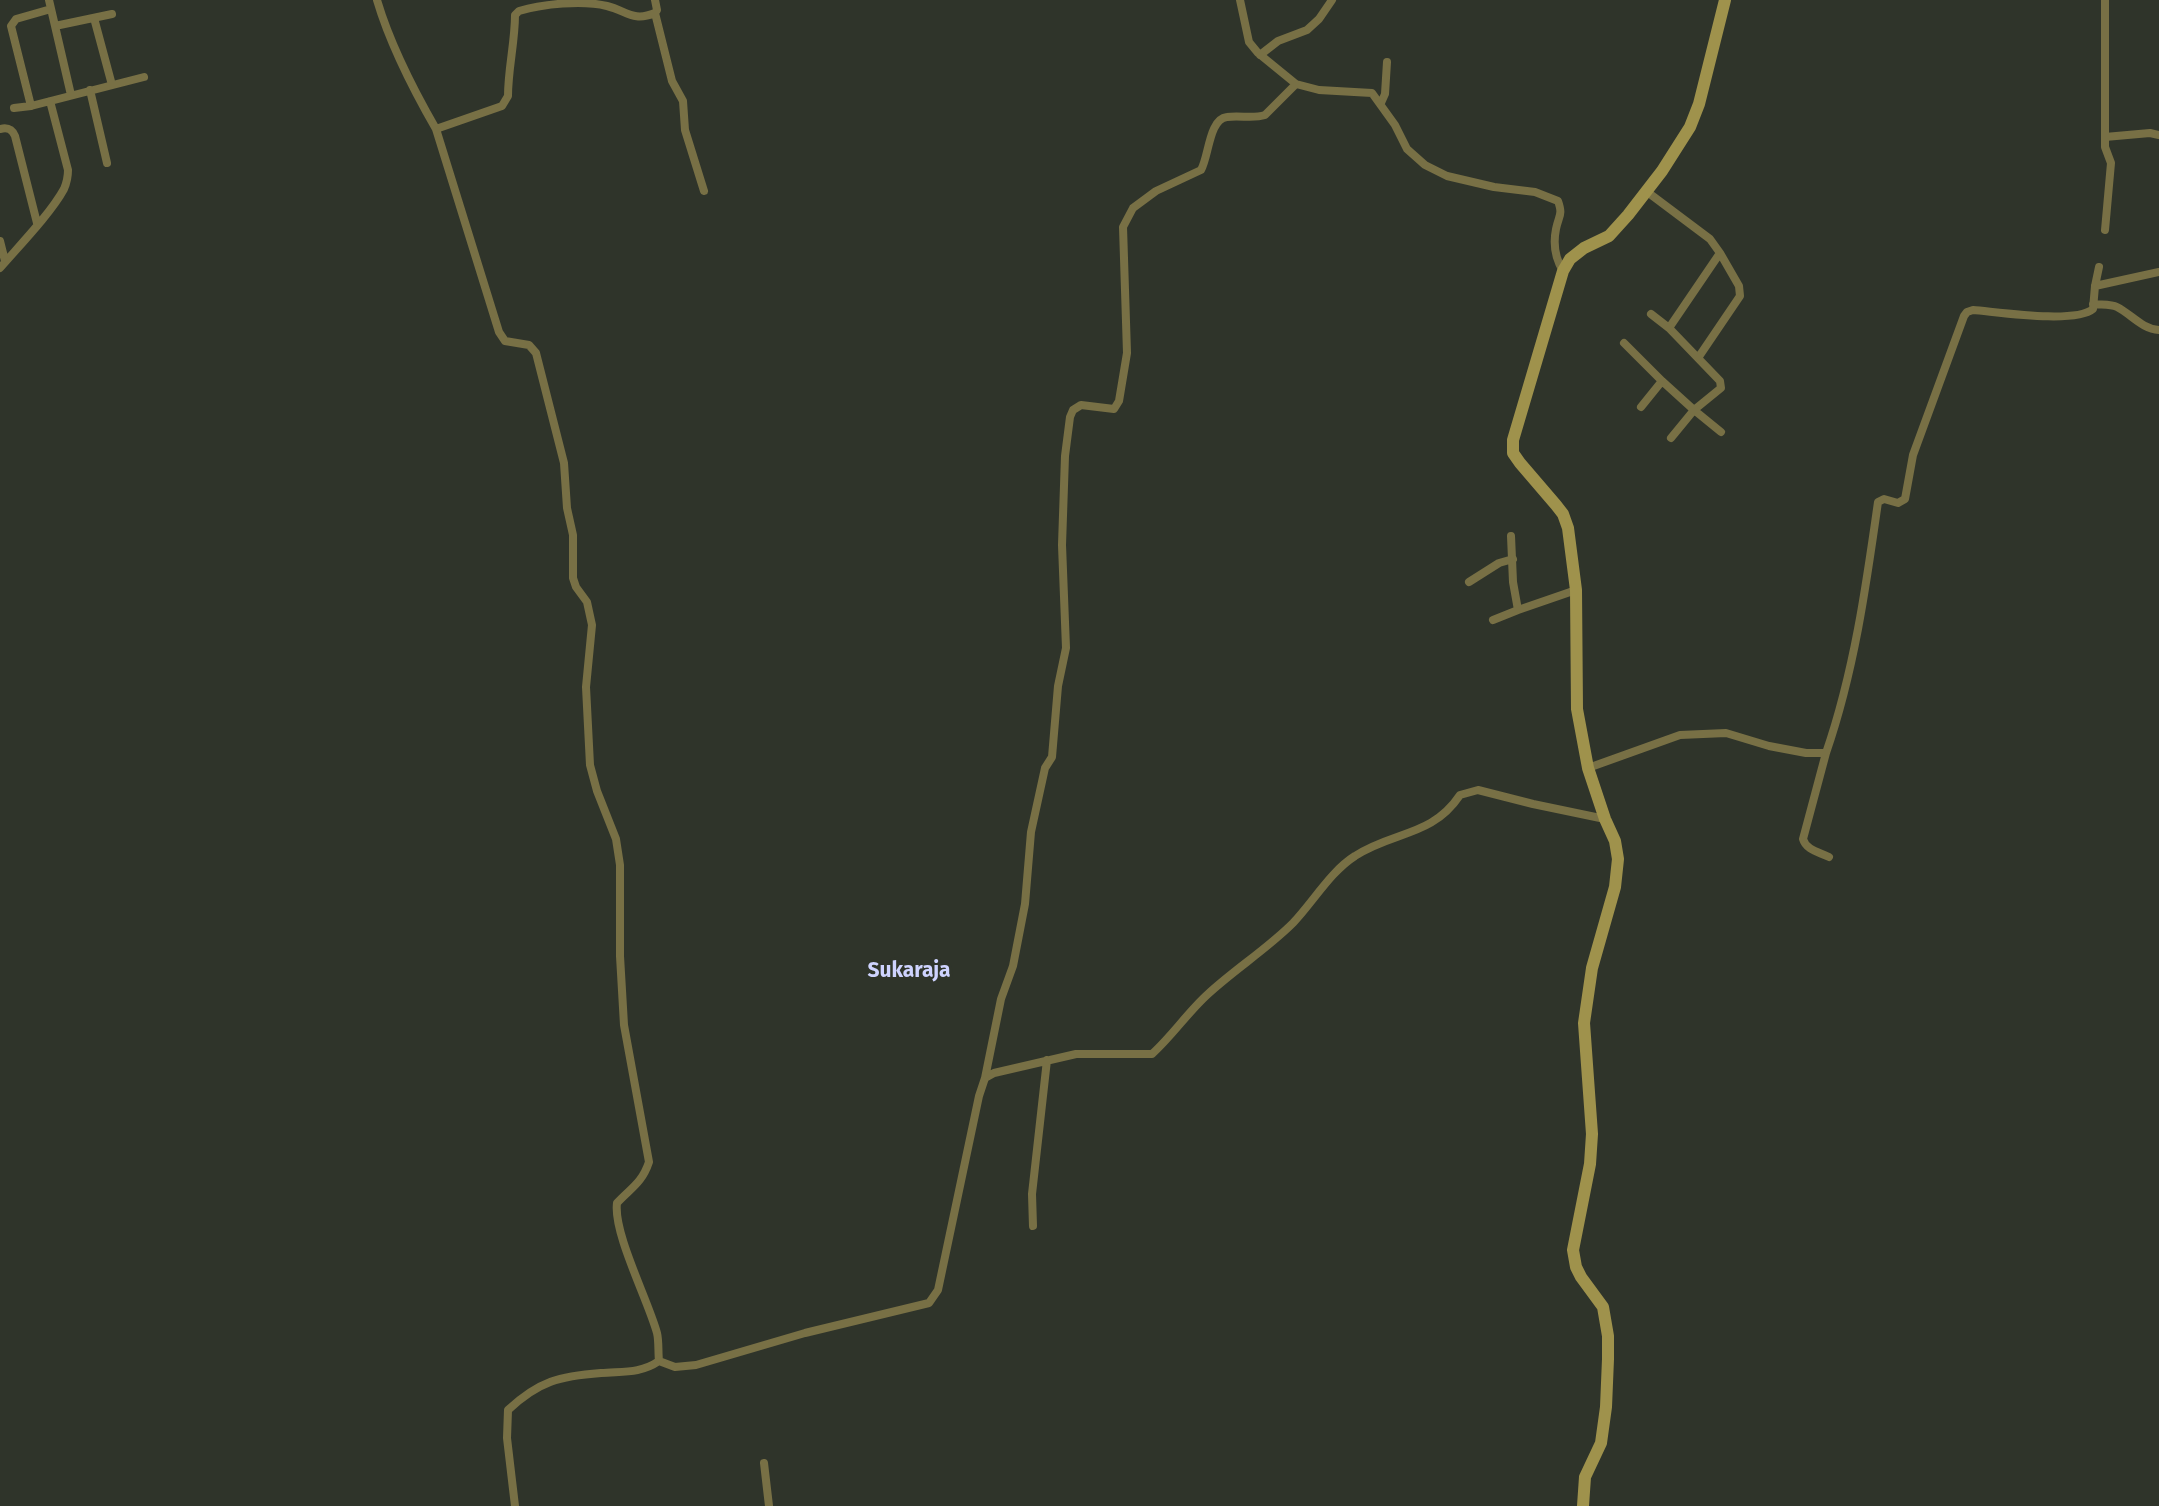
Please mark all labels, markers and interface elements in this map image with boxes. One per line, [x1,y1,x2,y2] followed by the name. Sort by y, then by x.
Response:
[867,958,951,984] district label: Sukaraja

